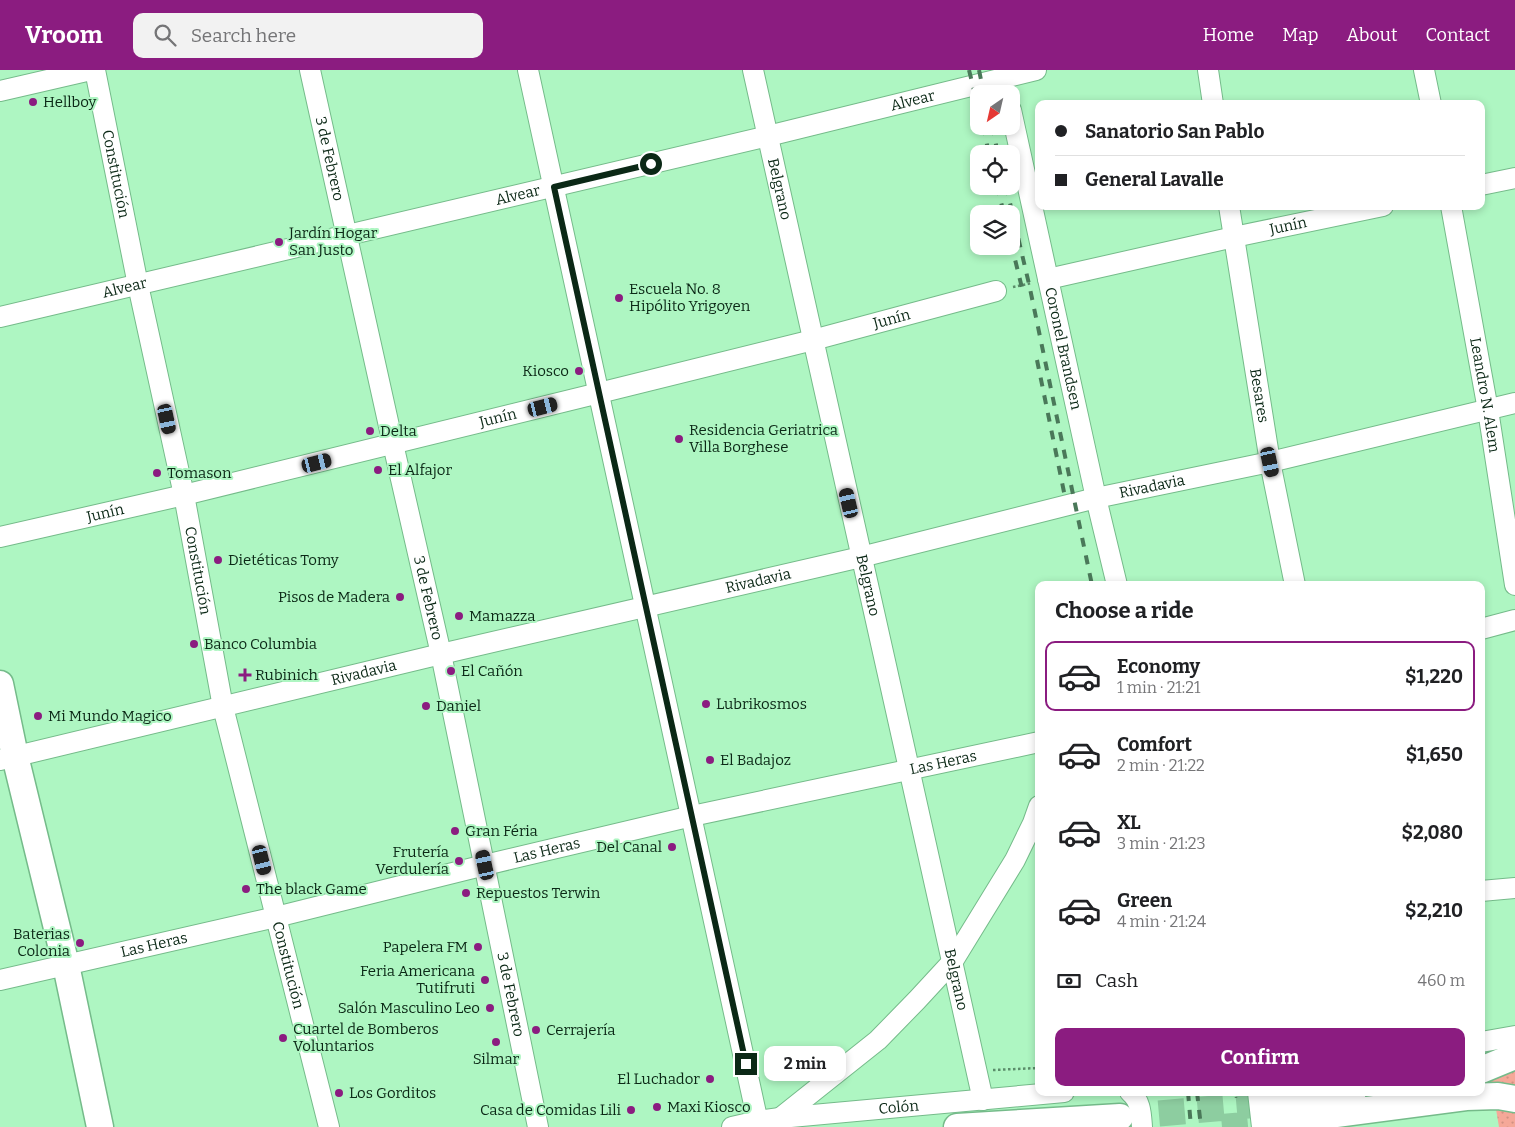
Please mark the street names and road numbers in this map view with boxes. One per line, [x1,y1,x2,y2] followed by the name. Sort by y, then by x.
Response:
[889,86,937,115] street label: Alvear
[312,115,348,203] street label: 3 de Febrero
[98,128,133,220] street label: Constitución
[764,156,795,222] street label: Belgrano
[494,181,542,209] street label: Alvear
[1267,213,1309,239] street label: Junín
[101,274,149,302] street label: Alvear
[1041,285,1085,412] street label: Coronel Brandsen
[870,305,913,333] street label: Junín
[1466,336,1504,454] street label: Leandro N. Alem
[1246,367,1273,424] street label: Besares
[477,405,519,431] street label: Junín
[1117,471,1186,502] street label: Rivadavia
[84,500,126,526] street label: Junín
[181,525,215,617] street label: Constitución
[852,553,884,618] street label: Belgrano
[410,554,447,642] street label: 3 de Febrero
[724,565,793,597] street label: Rivadavia
[329,656,398,689] street label: Rivadavia
[908,747,978,778] street label: Las Heras
[512,834,582,867] street label: Las Heras
[268,920,308,1011] street label: Constitución
[119,929,189,961] street label: Las Heras
[940,947,972,1012] street label: Belgrano
[493,951,528,1038] street label: 3 de Febrero
[878,1096,920,1118] street label: Colón

